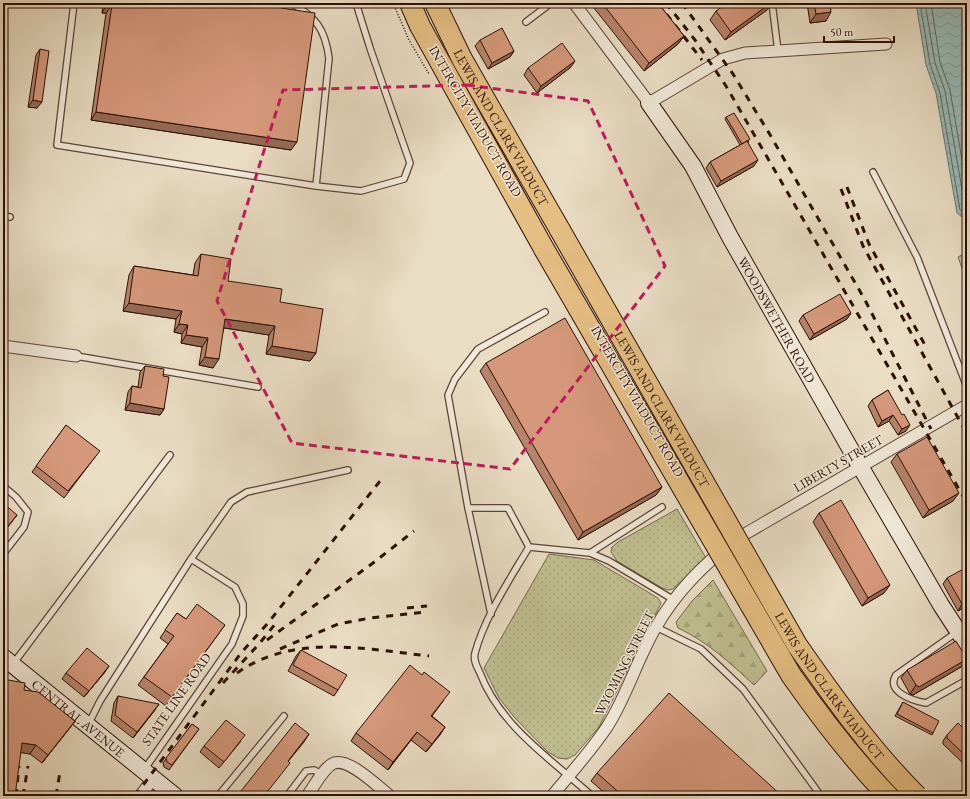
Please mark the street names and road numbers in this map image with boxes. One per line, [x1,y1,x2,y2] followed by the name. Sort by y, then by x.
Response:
[425,42,526,200] street label: INTERCITY VIADUCT ROAD
[450,46,552,209] street label: LEWIS AND CLARK VIADUCT
[734,254,819,386] street label: WOODSWETHER ROAD
[587,322,688,480] street label: INTERCITY VIADUCT ROAD
[610,328,713,491] street label: LEWIS AND CLARK VIADUCT
[790,431,887,496] street label: LIBERTY STREET
[591,608,658,718] street label: WYOMING STREET
[771,609,888,764] street label: LEWIS AND CLARK VIADUCT
[138,649,215,749] street label: STATE LINE ROAD
[28,676,128,761] street label: CENTRAL AVENUE

